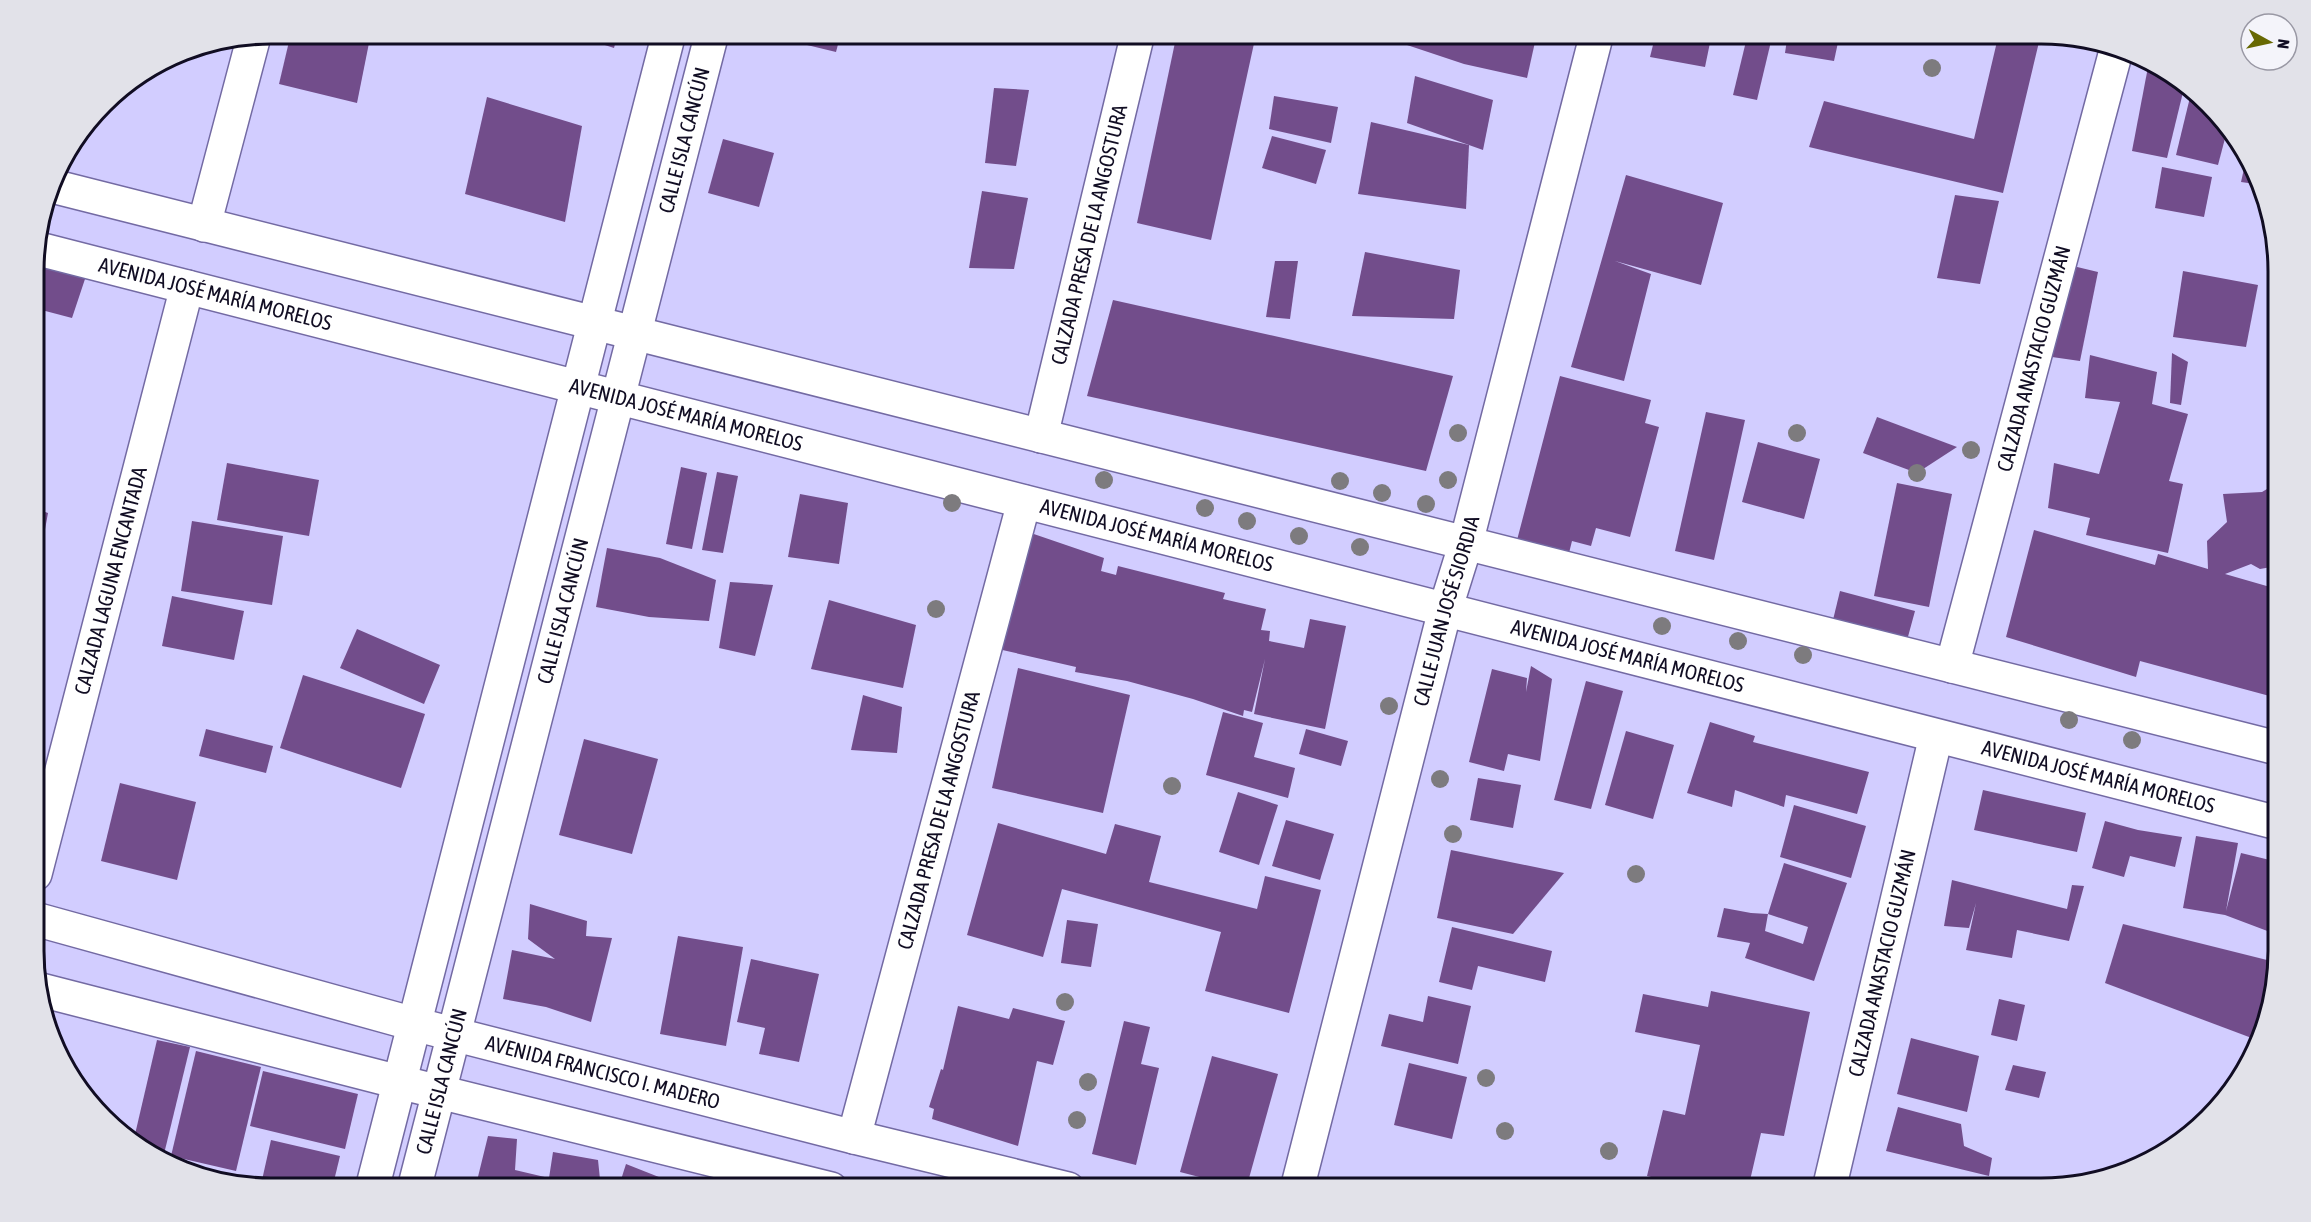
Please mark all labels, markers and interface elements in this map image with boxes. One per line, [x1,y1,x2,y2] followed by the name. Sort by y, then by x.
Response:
[2239,12,2299,72] north arrow
[2274,38,2293,50] text: N
[653,65,714,216] street label: CALLE ISLA CANCÚN
[1046,101,1131,367] street label: CALZADA PRESA DE LA ANGOSTURA
[1991,243,2075,474] street label: CALZADA ANASTACIO GUZMÁN
[96,252,335,335] street label: AVENIDA JOSÉ MARÍA MORELOS
[567,373,805,455] street label: AVENIDA JOSÉ MARÍA MORELOS
[69,463,151,697] street label: CALZADA LAGUNA ENCANTADA
[1038,493,1276,576] street label: AVENIDA JOSÉ MARÍA MORELOS
[1408,512,1484,709] street label: CALLE JUAN JOSÉ SIORDIA
[532,535,592,686] street label: CALLE ISLA CANCÚN
[1509,614,1747,697] street label: AVENIDA JOSÉ MARÍA MORELOS
[892,687,984,952] street label: CALZADA PRESA DE LA ANGOSTURA
[1980,735,2218,817] street label: AVENIDA JOSÉ MARÍA MORELOS
[1843,847,1920,1079] street label: CALZADA ANASTACIO GUZMÁN
[410,1006,471,1157] street label: CALLE ISLA CANCÚN
[483,1030,723,1113] street label: AVENIDA FRANCISCO I. MADERO

